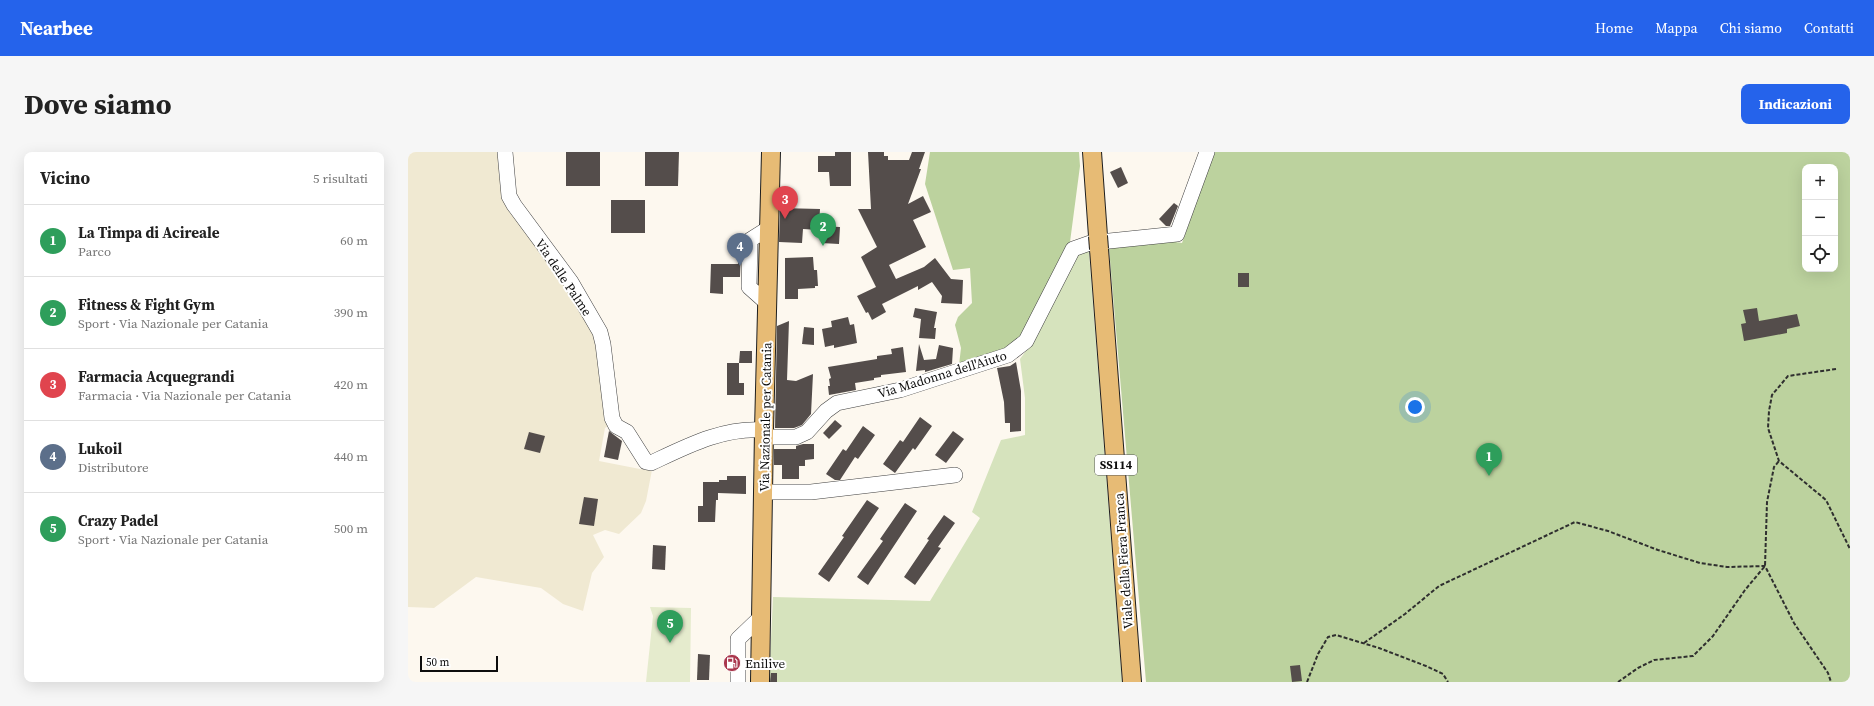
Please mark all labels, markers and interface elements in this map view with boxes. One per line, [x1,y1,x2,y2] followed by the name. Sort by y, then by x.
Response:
[20,15,93,41] text: Nearbee
[1595,18,1633,38] text: Home
[1655,18,1698,38] text: Mappa
[1720,18,1782,38] text: Chi siamo
[1804,18,1854,38] text: Contatti
[1741,84,1850,124] button: Indicazioni
[24,85,171,123] text: Dove siamo
[1802,164,1838,272] map controls
[1802,164,1838,200] button: +
[40,166,90,190] text: Vicino
[313,170,368,187] text: 5 risultati
[772,186,798,219] pin: 3
[1802,200,1838,236] button: −
[810,213,836,246] pin: 2
[78,222,220,243] text: La Timpa di Acireale
[49,232,57,249] text: 1
[340,232,368,249] text: 60 m
[727,233,753,266] pin: 4
[531,235,596,320] street label: Via delle Palme
[1802,236,1838,272] button: locate
[78,243,111,260] text: Parco
[78,294,215,315] text: Fitness & Fight Gym
[49,304,57,321] text: 2
[334,304,368,321] text: 390 m
[78,315,268,332] text: Sport · Via Nazionale per Catania
[756,342,775,492] street label: Via Nazionale per Catania
[876,347,1009,402] street label: Via Madonna dell'Aiuto
[78,366,234,387] text: Farmacia Acquegrandi
[49,376,57,393] text: 3
[334,376,368,393] text: 420 m
[78,387,291,404] text: Farmacia · Via Nazionale per Catania
[1405,397,1425,417] your location
[78,438,122,459] text: Lukoil
[1476,443,1502,476] pin: 1
[49,448,57,465] text: 4
[334,448,368,465] text: 440 m
[1095,455,1137,475] road number: SS114
[78,459,149,476] text: Distributore
[1110,492,1137,630] street label: Viale della Fiera Franca
[78,510,158,531] text: Crazy Padel
[49,520,57,537] text: 5
[334,520,368,537] text: 500 m
[78,531,268,548] text: Sport · Via Nazionale per Catania
[657,610,683,643] pin: 5
[722,653,742,673] fuel station icon: Enilive
[420,654,498,673] scale bar
[426,655,449,670] text: 50 m
[745,655,785,672] place label: Enilive

